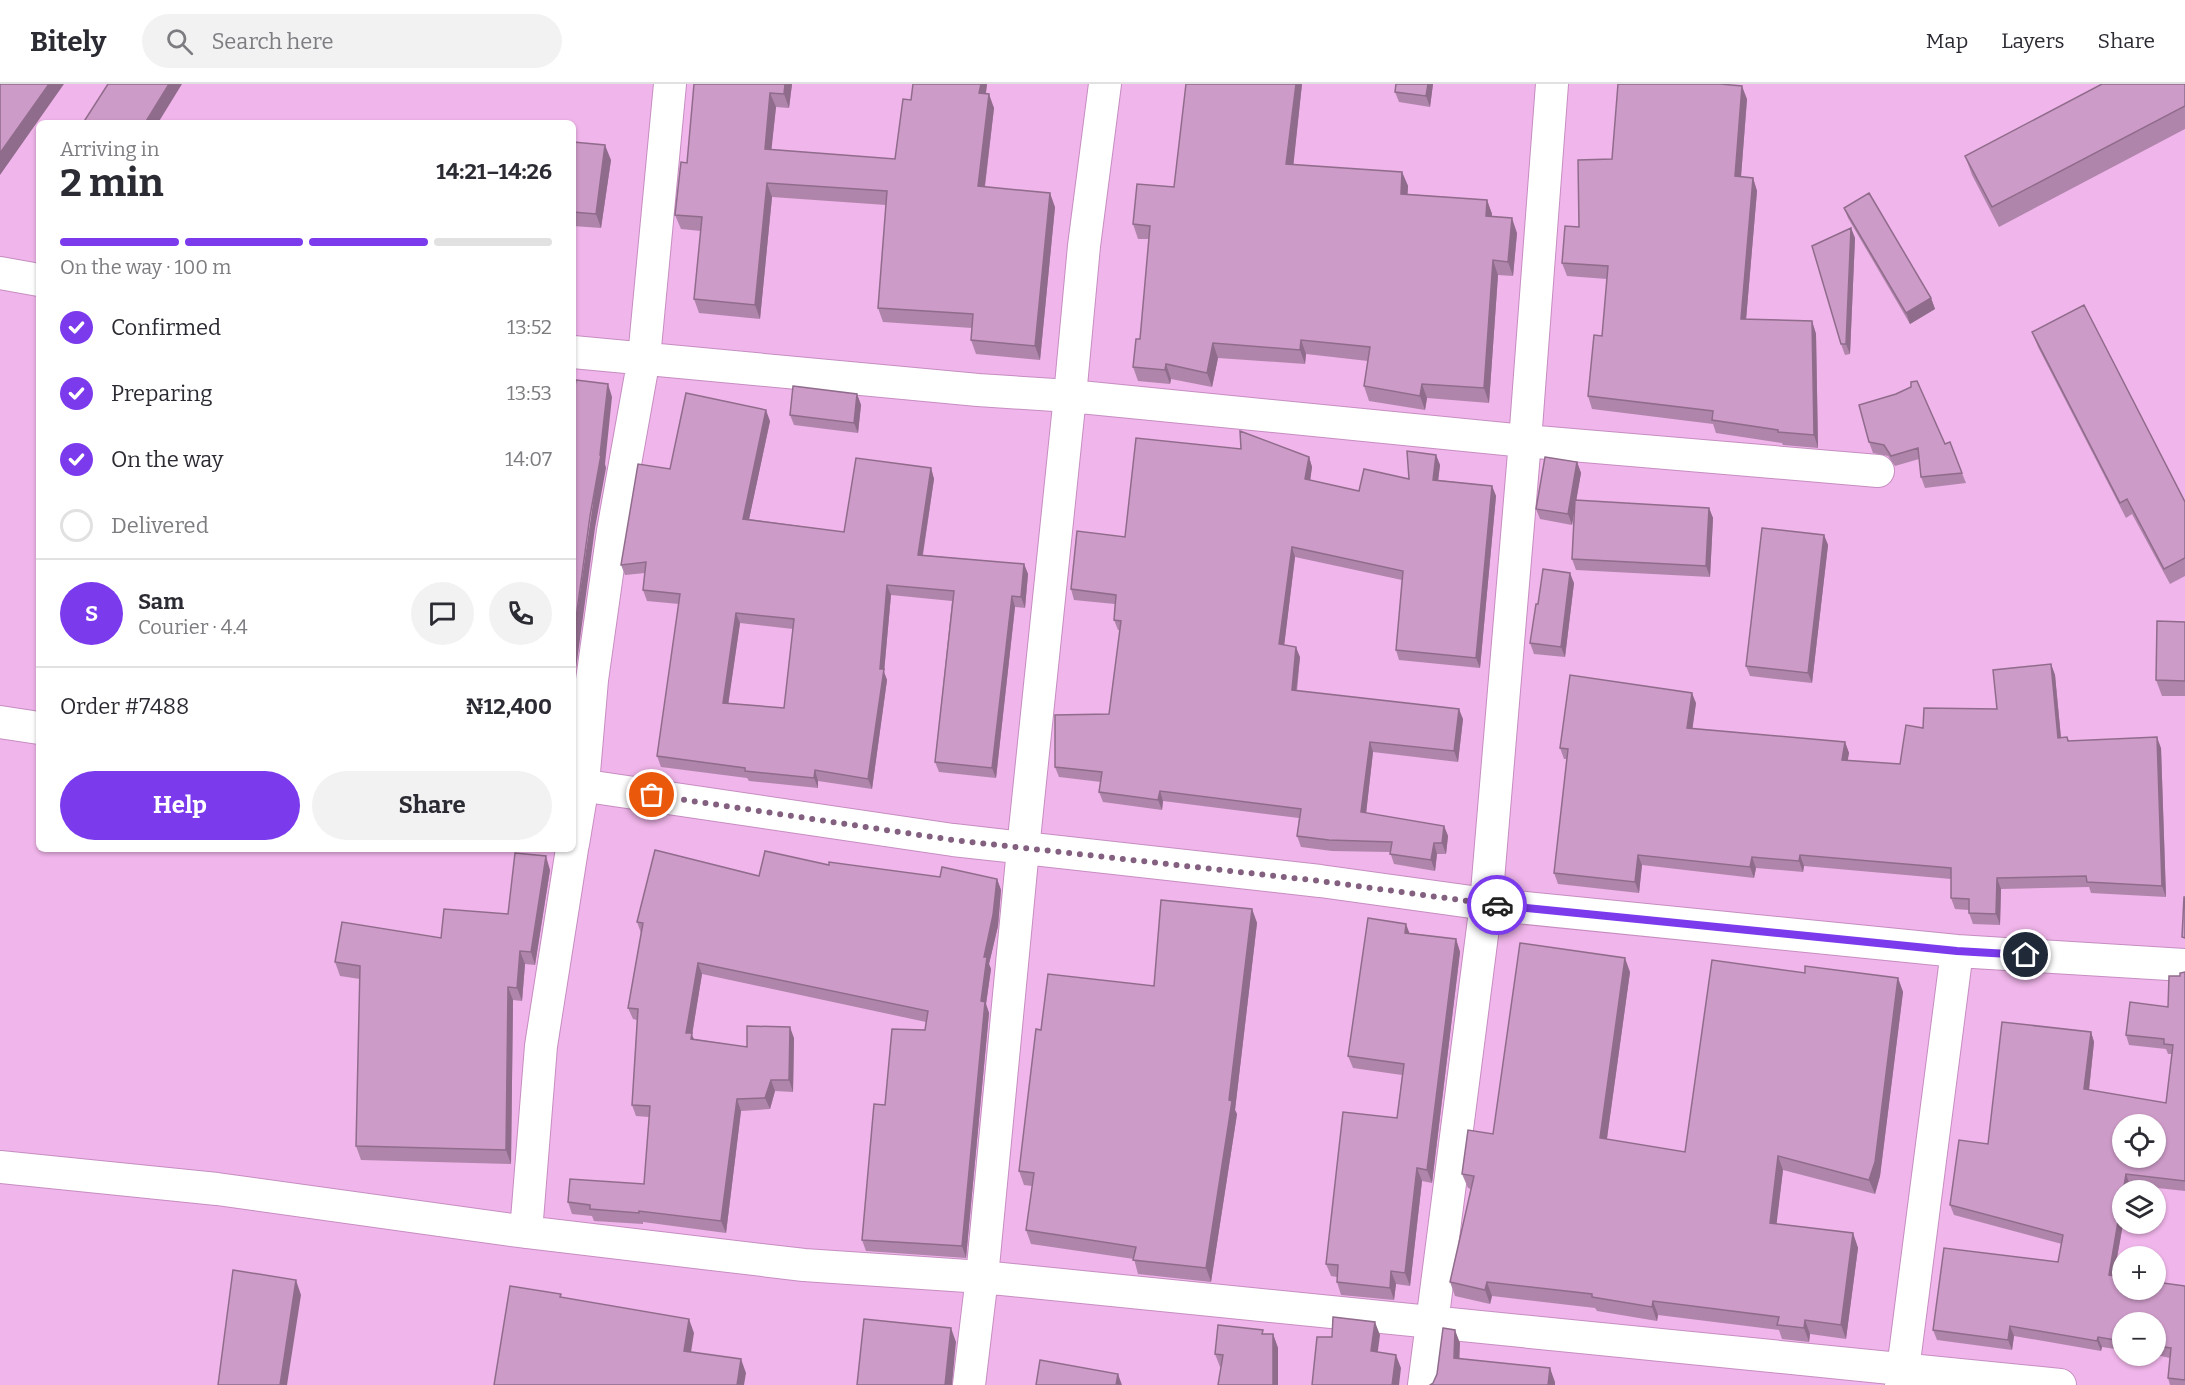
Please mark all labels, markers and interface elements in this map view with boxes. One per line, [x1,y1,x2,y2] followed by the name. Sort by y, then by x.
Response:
[142,14,562,68] search box
[30,25,106,58] text: Bitely
[163,25,196,58] icon: search
[211,28,334,55] text: Search here
[1926,28,1968,54] text: Map
[2001,28,2065,54] text: Layers
[2098,28,2155,54] text: Share
[60,137,159,161] text: Arriving in
[436,158,552,185] text: 14:21–14:26
[60,160,164,206] text: 2 min
[60,255,231,279] text: On the way · 100 m
[60,311,93,344] icon: check
[111,314,221,341] text: Confirmed
[507,315,552,339] text: 13:52
[60,377,93,410] icon: check
[111,380,213,407] text: Preparing
[507,381,552,405] text: 13:53
[60,443,93,476] icon: check
[111,446,223,473] text: On the way
[505,447,552,471] text: 14:07
[111,512,209,539] text: Delivered
[411,582,474,645] button: chat
[489,582,552,645] button: phone
[138,588,184,615] text: Sam
[85,600,98,627] text: S
[138,615,248,639] text: Courier · 4.4
[60,693,189,720] text: Order #7488
[465,693,552,720] text: ₦12,400
[626,769,677,820] pin
[60,771,300,840] button: Help
[312,771,552,840] button: Share
[635,778,668,811] icon: bag
[1467,875,1527,935] courier
[1481,889,1514,922] icon: car
[2000,929,2051,980] pin
[2009,938,2042,971] icon: home
[2112,1114,2166,1366] map controls
[2112,1114,2166,1168] button: locate
[2112,1180,2166,1234] button: layers
[2112,1246,2166,1300] button: +
[2112,1312,2166,1366] button: −

